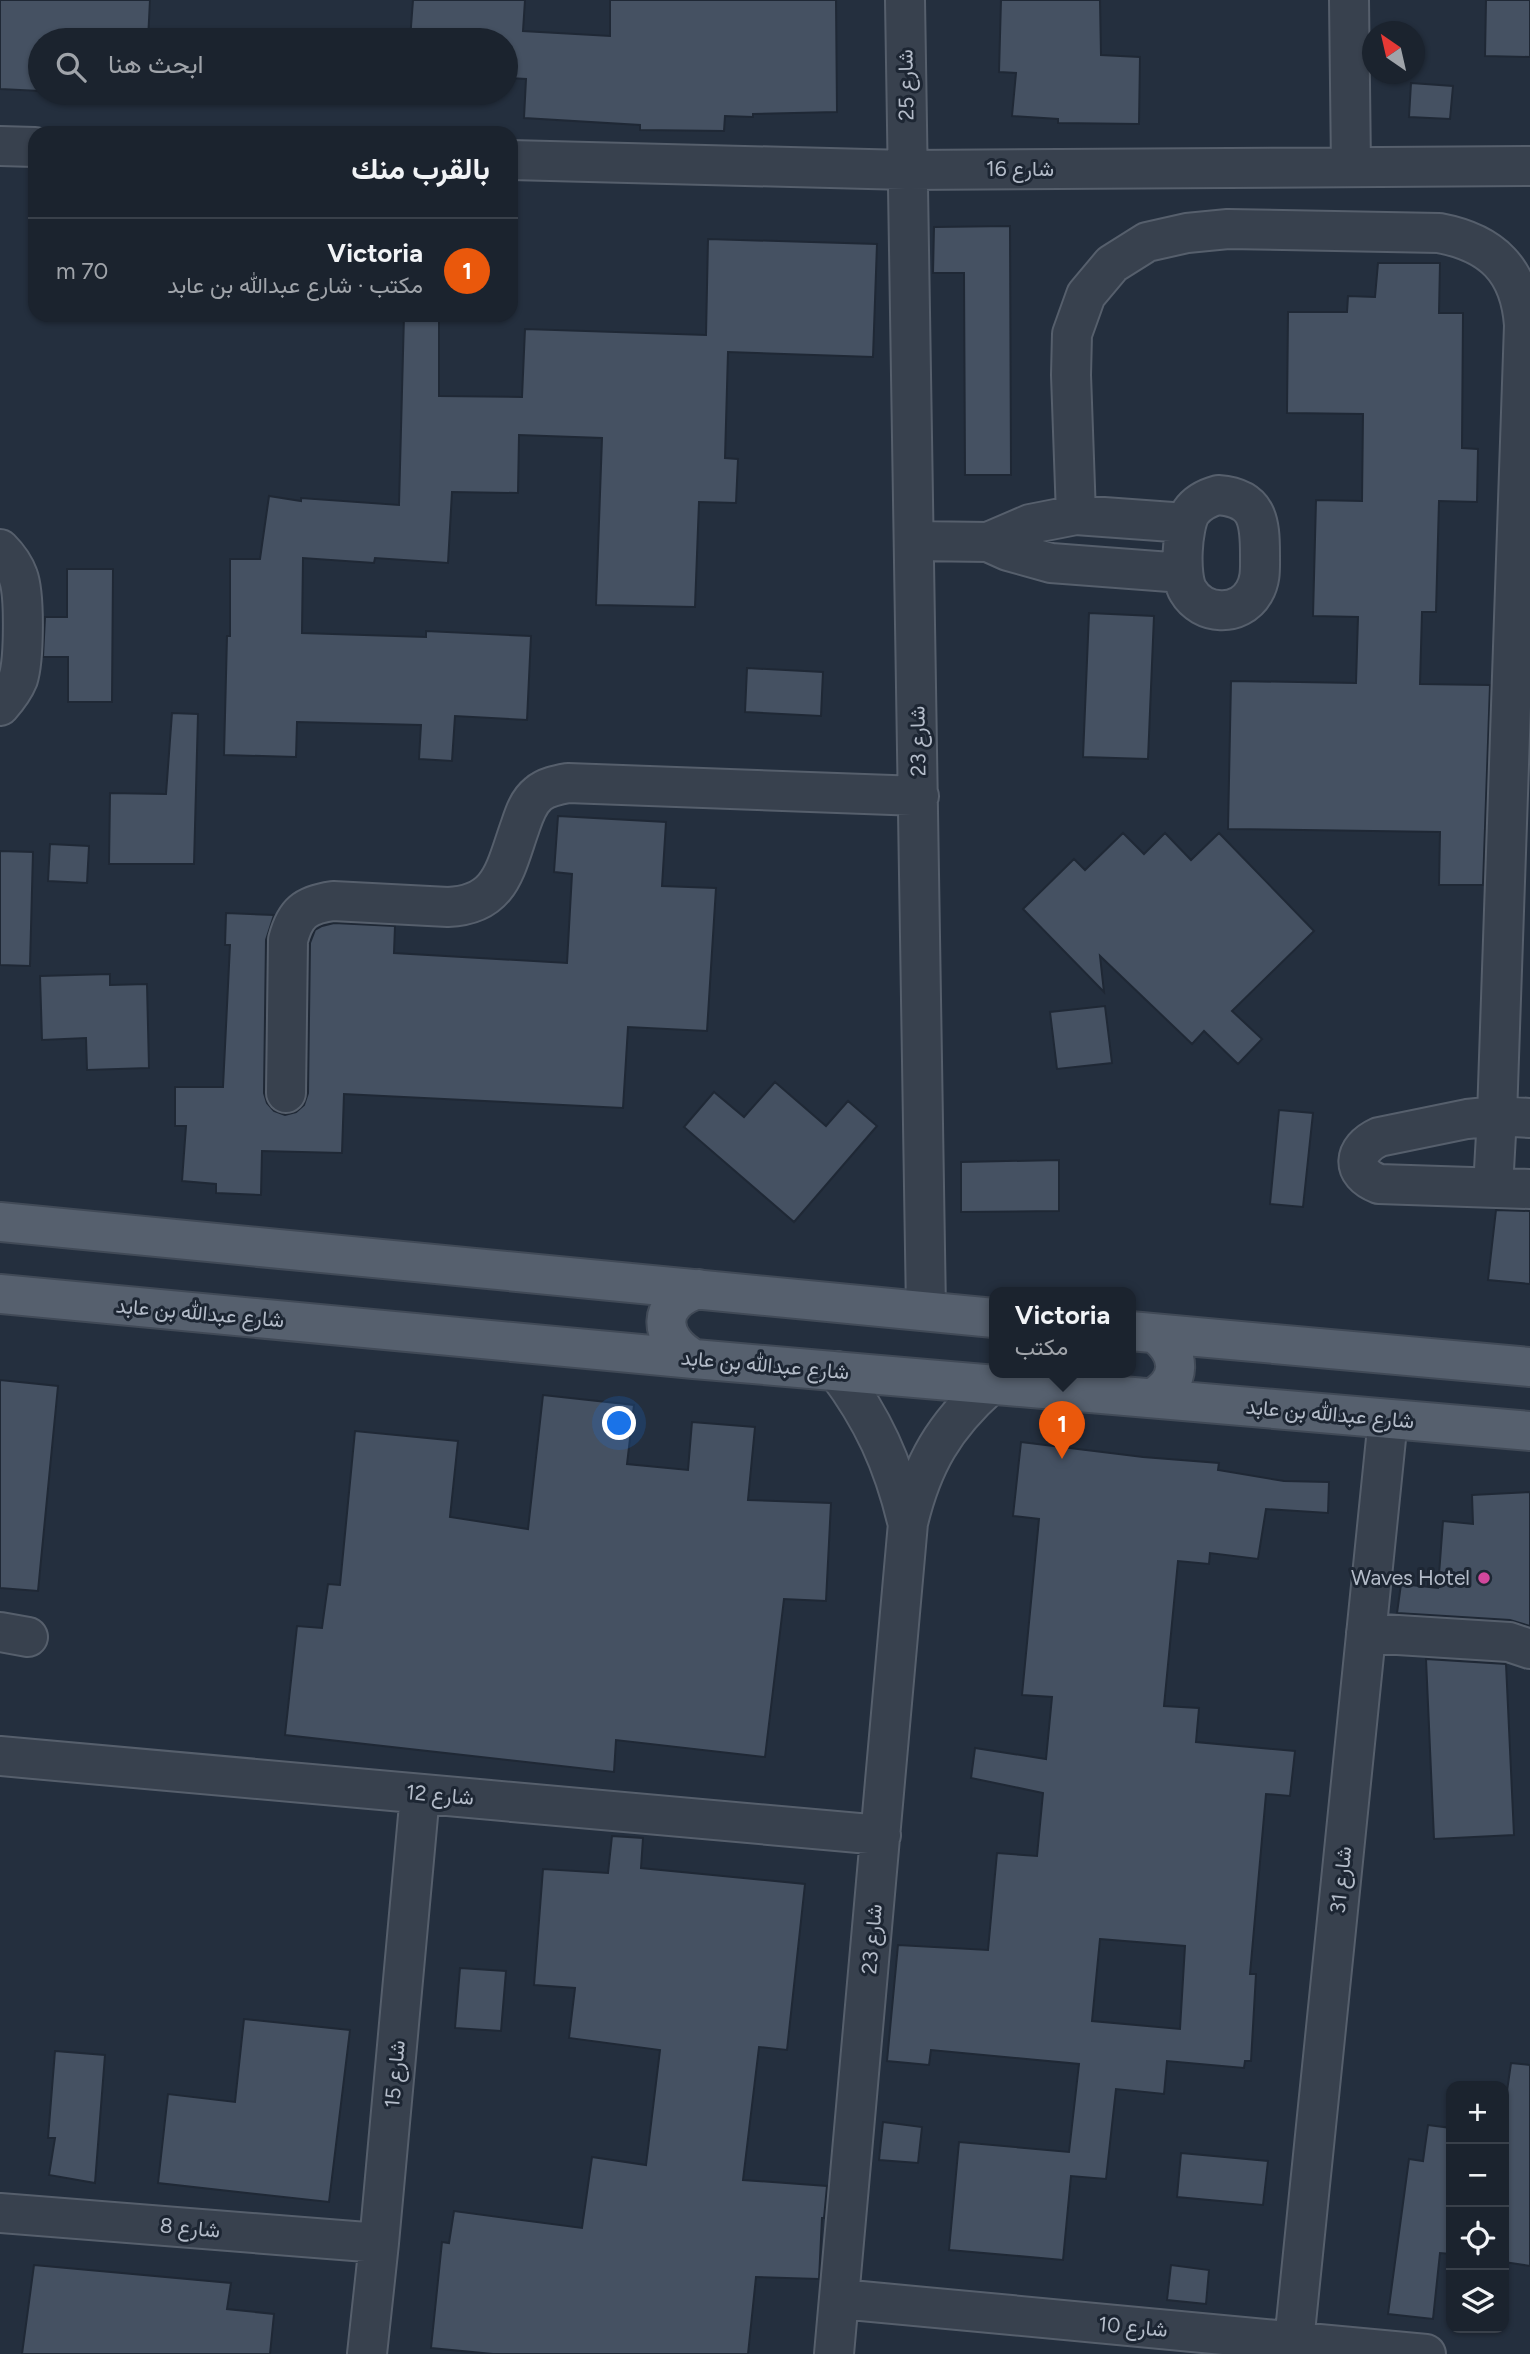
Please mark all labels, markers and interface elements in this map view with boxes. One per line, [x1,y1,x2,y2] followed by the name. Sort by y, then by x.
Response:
[1362,21,1425,84] north arrow
[28,28,518,105] search box
[52,48,90,86] icon: search
[108,48,204,80] text: ابحث هنا
[892,49,921,121] street label: شارع 25
[351,150,490,187] text: بالقرب منك
[986,156,1054,183] street label: شارع 16
[327,237,423,269] text: Victoria
[56,257,108,285] text: 70 m
[462,257,472,285] text: 1
[167,271,423,299] text: مكتب · شارع عبدالله بن عابد
[904,705,933,777] street label: شارع 23
[989,1287,1136,1378] popup
[115,1293,285,1334] street label: شارع عبدالله بن عابد
[1015,1299,1110,1331] text: Victoria
[1015,1333,1068,1361] text: مكتب
[680,1345,850,1386] street label: شارع عبدالله بن عابد
[1245,1394,1415,1435] street label: شارع عبدالله بن عابد
[1039,1401,1085,1459] pin: 1
[602,1406,636,1440] your location
[1351,1565,1470,1590] place label: Waves Hotel
[1476,1570,1492,1586] marker: Waves Hotel
[405,1779,475,1812] street label: شارع 12
[1325,1845,1358,1915] street label: شارع 31
[856,1903,889,1975] street label: شارع 23
[379,2039,412,2109] street label: شارع 15
[1446,2081,1509,2333] map controls
[1446,2081,1509,2144] button: +
[1446,2144,1509,2207] button: −
[1446,2207,1509,2270] button: locate
[159,2212,221,2245] street label: شارع 8
[1446,2270,1509,2333] button: layers
[1097,2311,1169,2344] street label: شارع 10

